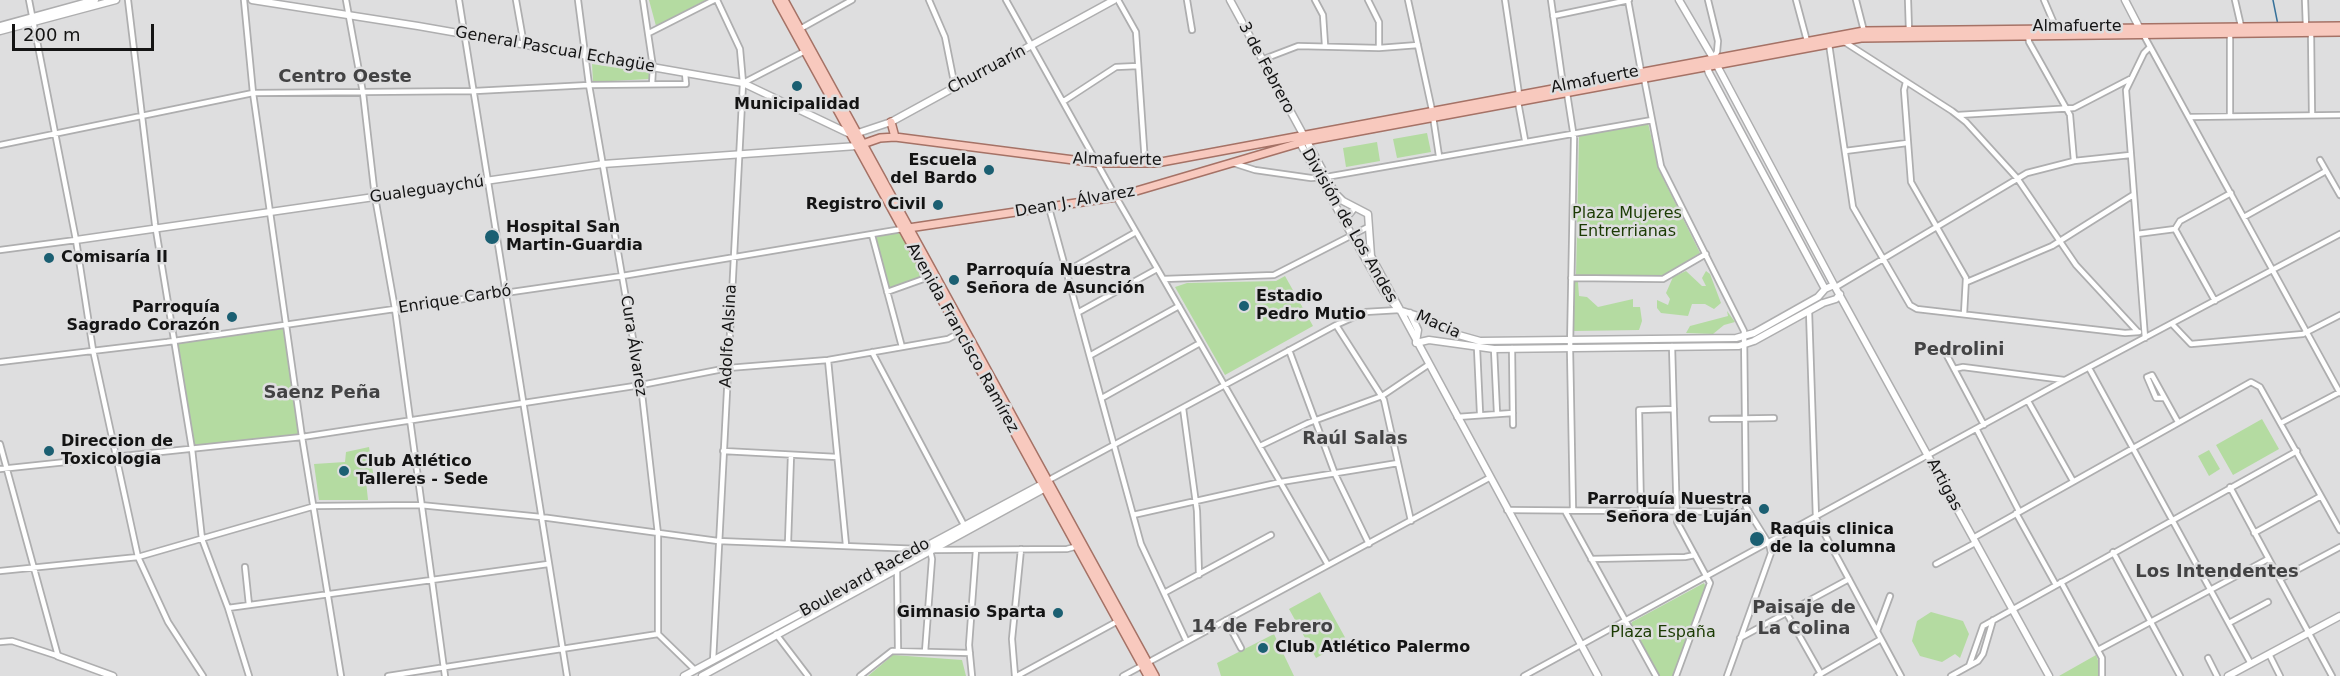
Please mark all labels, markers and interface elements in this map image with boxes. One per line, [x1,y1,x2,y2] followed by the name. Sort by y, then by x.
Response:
[15,12,158,50] scale bar
[2032,17,2122,37] street label: Almafuerte
[1234,19,1298,117] street label: 3 de Febrero
[454,23,656,77] street label: General Pascual Echagüe
[23,24,81,45] text: 200 m
[945,41,1029,99] street label: Churruarín
[1549,62,1641,98] street label: Almafuerte
[278,66,412,88] district label: Centro Oeste
[790,79,804,93] marker: Municipalidad
[734,95,860,115] place label: Municipalidad
[1297,145,1401,307] street label: División de Los Andes
[1072,150,1162,170] street label: Almafuerte
[890,151,977,189] place label: Escuela del Bardo
[982,163,996,177] marker: Escuela del Bardo
[369,172,485,208] street label: Gualeguaychú
[1014,182,1136,222] street label: Dean J. Álvarez
[806,195,926,215] place label: Registro Civil
[931,198,945,212] marker: Registro Civil
[1572,204,1682,242] park label: Plaza Mujeres Entrerrianas
[506,218,643,256] place label: Hospital San Martin-Guardia
[483,228,501,246] marker: Hospital San Martin-Guardia
[902,240,1022,436] street label: Avenida Francisco Ramírez
[61,248,168,268] place label: Comisaría II
[42,251,56,265] marker: Comisaría II
[966,261,1145,299] place label: Parroquía Nuestra Señora de Asunción
[947,273,961,287] marker: Parroquía Nuestra Señora de Asunción
[397,282,513,318] street label: Enrique Carbó
[717,284,741,388] street label: Adolfo Alsina
[1256,287,1366,325] place label: Estadio Pedro Mutio
[616,294,650,398] street label: Cura Álvarez
[66,298,220,336] place label: Parroquía Sagrado Corazón
[1237,299,1251,313] marker: Estadio Pedro Mutio
[1413,307,1463,343] street label: Macia
[225,310,239,324] marker: Parroquía Sagrado Corazón
[1914,339,2004,361] district label: Pedrolini
[263,382,381,404] district label: Saenz Peña
[1302,428,1408,450] district label: Raúl Salas
[61,432,173,470] place label: Direccion de Toxicologia
[42,444,56,458] marker: Direccion de Toxicologia
[356,452,488,490] place label: Club Atlético Talleres - Sede
[1922,456,1966,514] street label: Artigas
[337,464,351,478] marker: Club Atlético Talleres - Sede
[1587,490,1752,528] place label: Parroquía Nuestra Señora de Luján
[1757,502,1771,516] marker: Parroquía Nuestra Señora de Luján
[1770,520,1896,558] place label: Raquis clinica de la columna
[1748,530,1766,548] marker: Raquis clinica de la columna
[797,534,933,622] street label: Boulevard Racedo
[2135,561,2299,583] district label: Los Intendentes
[1752,597,1856,640] district label: Paisaje de La Colina
[897,603,1046,623] place label: Gimnasio Sparta
[1051,606,1065,620] marker: Gimnasio Sparta
[1191,616,1333,638] district label: 14 de Febrero
[1610,623,1716,643] park label: Plaza España
[1275,638,1470,658] place label: Club Atlético Palermo
[1256,641,1270,655] marker: Club Atlético Palermo

